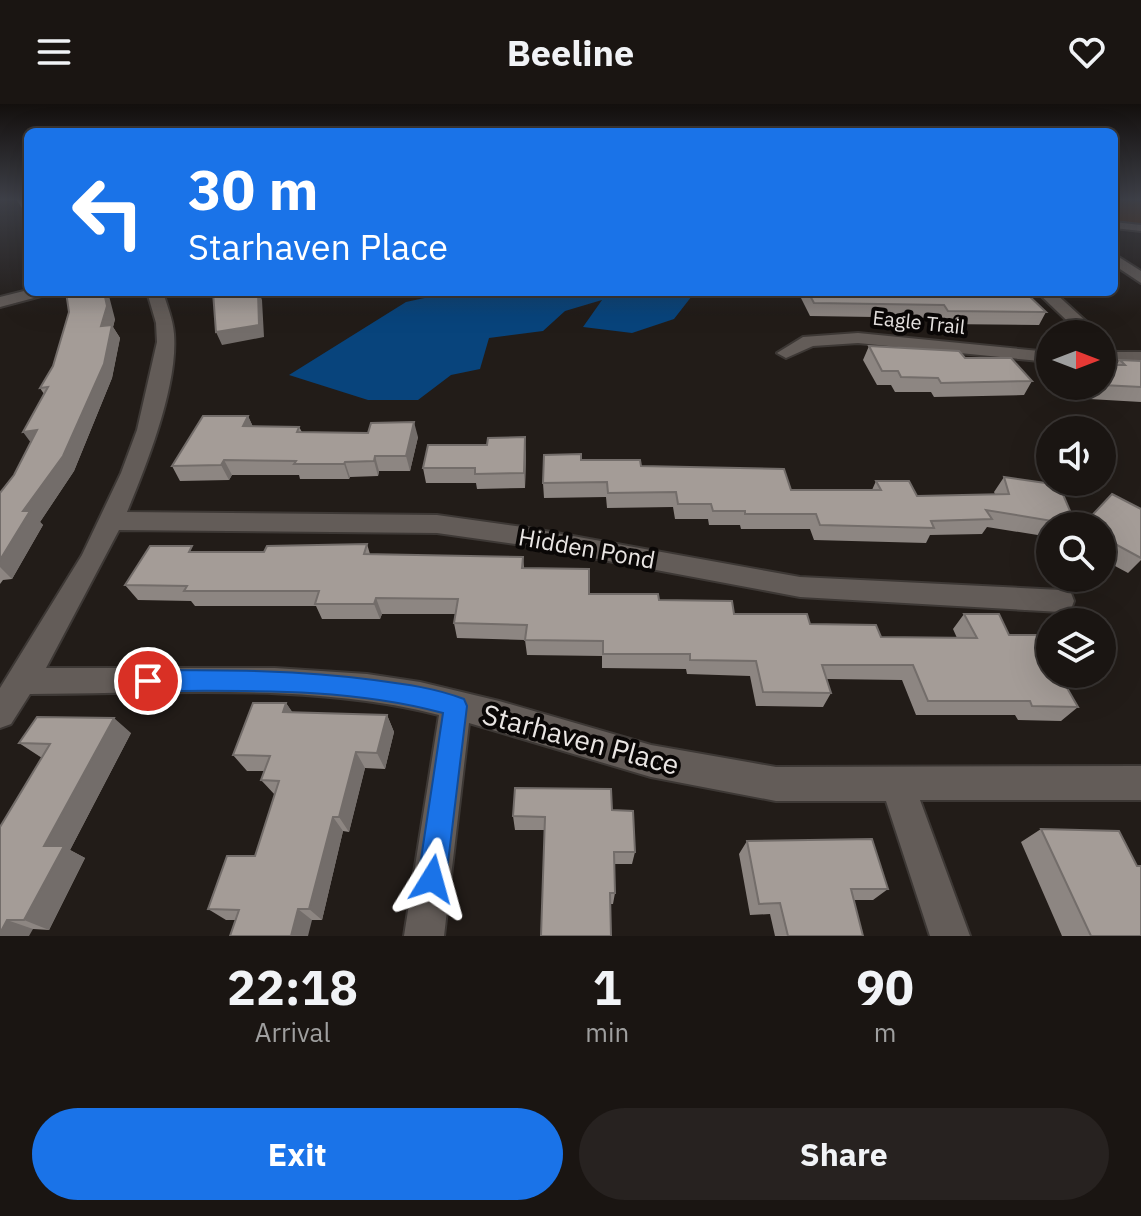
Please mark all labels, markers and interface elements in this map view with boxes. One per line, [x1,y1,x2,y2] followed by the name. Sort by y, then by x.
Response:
[507,29,634,76] text: Beeline
[32,30,76,74] icon: menu
[1065,30,1109,74] icon: heart
[188,153,318,225] text: 30 m
[56,160,160,264] icon: left
[188,223,448,270] text: Starhaven Place
[871,304,967,340] street label: Eagle Trail
[1036,320,1116,400] north arrow
[1036,320,1116,688] map controls
[1036,416,1116,496] button: sound
[1036,512,1116,592] button: search
[516,520,658,576] street label: Hidden Pond
[1036,608,1116,688] button: layers
[114,647,182,715] pin
[126,659,170,703] icon: arrive
[479,695,683,783] street label: Starhaven Place
[390,837,474,921] position arrow
[227,956,358,1018] text: 22:18
[593,956,622,1018] text: 1
[856,956,914,1018] text: 90
[255,1015,331,1049] text: Arrival
[585,1015,629,1049] text: min
[874,1015,896,1049] text: m
[32,1108,563,1200] button: Exit
[579,1108,1109,1200] button: Share

